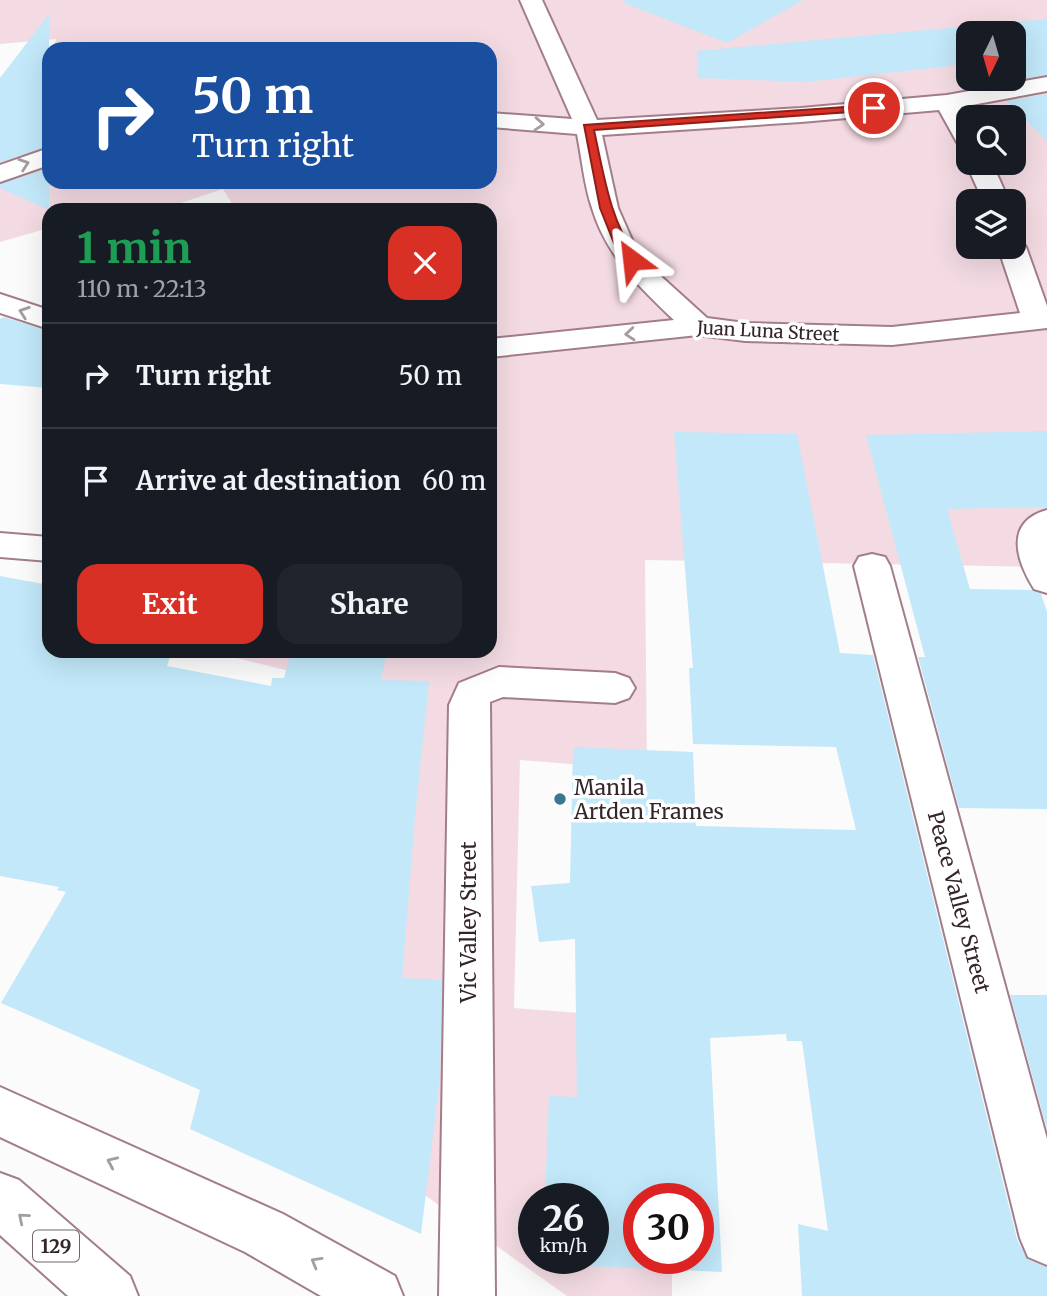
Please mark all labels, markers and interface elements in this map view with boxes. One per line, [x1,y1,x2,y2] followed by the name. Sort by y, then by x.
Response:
[956,21,1026,91] north arrow
[956,21,1026,259] map controls
[192,65,313,126] text: 50 m
[77,70,168,161] icon: right
[844,78,904,138] pin
[855,89,893,127] icon: arrive
[956,105,1026,175] button: search
[534,116,545,131] one-way arrow
[192,126,354,166] text: Turn right
[18,158,30,173] one-way arrow
[956,189,1026,259] button: layers
[77,222,191,274] text: 1 min
[595,223,669,297] position arrow
[388,226,462,300] button: close
[77,274,207,303] text: 110 m · 22:13
[19,305,31,320] one-way arrow
[695,316,840,346] street label: Juan Luna Street
[625,326,636,341] one-way arrow
[77,357,115,395] icon: right
[136,359,271,392] text: Turn right
[398,359,462,392] text: 50 m
[77,462,115,500] icon: arrive
[136,464,401,497] text: Arrive at destination
[422,464,486,497] text: 60 m
[77,564,263,644] button: Exit
[277,564,462,644] button: Share
[573,774,724,825] place label: Manila Artden Frames
[552,791,568,807] marker: Manila Artden Frames
[922,808,996,996] street label: Peace Valley Street
[455,841,482,1004] street label: Vic Valley Street
[107,1156,119,1170] one-way arrow
[623,1183,714,1274] speed limit sign: 30
[543,1197,584,1241] text: 26
[18,1214,31,1226] one-way arrow
[33,1230,79,1262] road number: 129
[540,1234,587,1257] text: km/h
[311,1257,323,1270] one-way arrow

